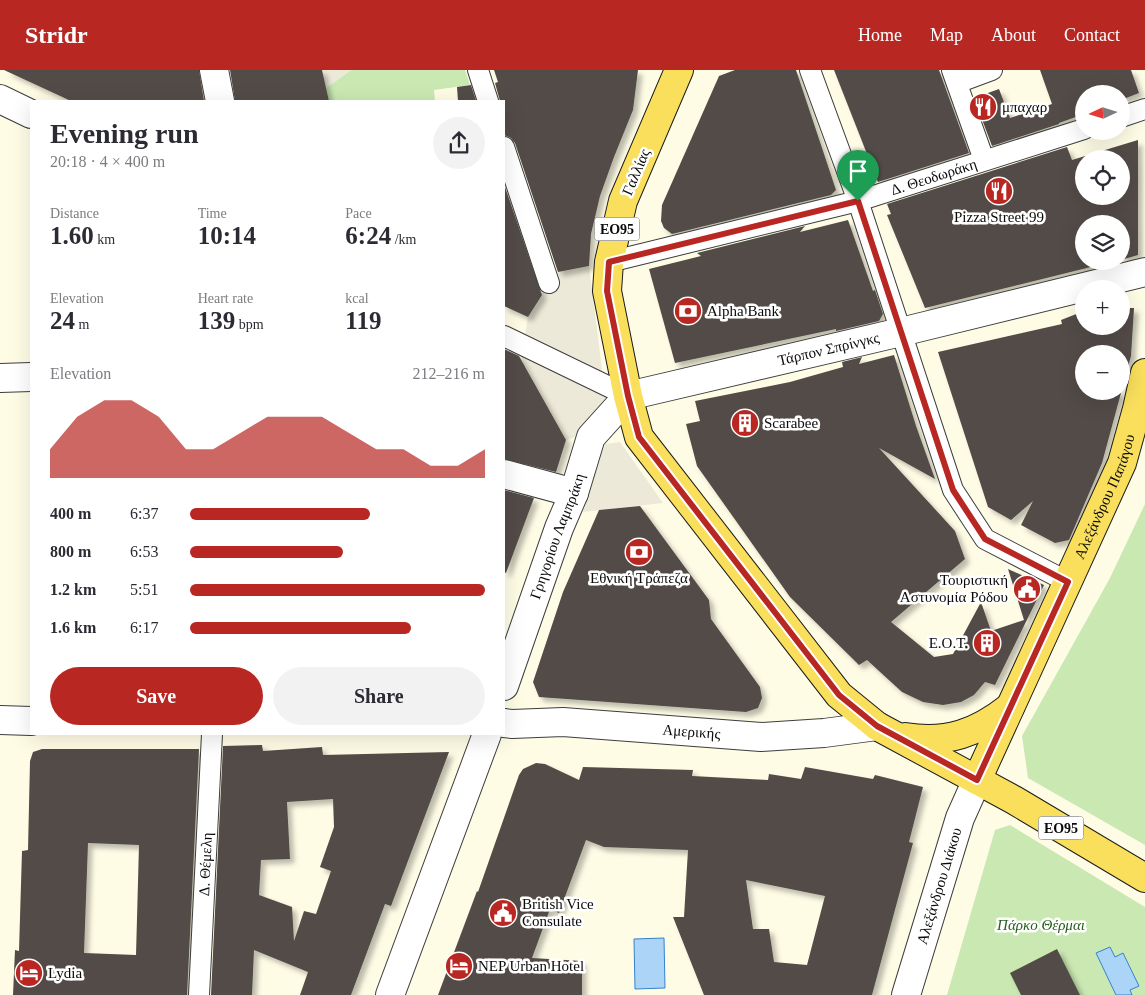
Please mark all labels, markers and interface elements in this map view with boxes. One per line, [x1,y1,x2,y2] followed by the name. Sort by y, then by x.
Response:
[25,22,88,48] text: Stridr
[858,25,902,45] text: Home
[930,25,963,45] text: Map
[991,25,1036,45] text: About
[1064,25,1120,45] text: Contact
[1075,85,1130,140] north arrow
[1075,85,1130,400] map controls
[968,92,998,122] restaurant icon: μπαχαρ
[1002,99,1047,115] place label: μπαχαρ
[433,117,485,169] button: share
[50,118,199,149] text: Evening run
[619,146,653,198] street label: Γαλλίας
[837,150,879,201] pin
[1075,150,1130,205] button: locate
[50,153,165,170] text: 20:18 · 4 × 400 m
[889,156,979,198] street label: Δ. Θεοδωράκη
[844,157,872,185] icon: arrive
[984,176,1014,206] restaurant icon: Pizza Street 99
[50,206,99,221] text: Distance
[198,206,227,221] text: Time
[345,206,372,221] text: Pace
[954,209,1044,225] place label: Pizza Street 99
[1075,215,1130,270] button: layers
[594,218,640,240] road number: ΕΟ95
[50,222,94,249] text: 1.60
[198,222,256,249] text: 10:14
[345,222,391,249] text: 6:24
[94,232,115,247] text: km
[391,232,416,247] text: /km
[1075,280,1130,335] button: +
[50,291,104,306] text: Elevation
[198,291,253,306] text: Heart rate
[345,291,369,306] text: kcal
[673,296,703,326] bank icon: Alpha Bank
[707,303,780,319] place label: Alpha Bank
[50,307,75,334] text: 24
[198,307,235,334] text: 139
[345,307,381,334] text: 119
[75,317,89,332] text: m
[235,317,264,332] text: bpm
[776,329,881,369] street label: Τάρπον Σπρίνγκς
[1075,345,1130,400] button: −
[50,365,111,382] text: Elevation
[413,365,485,382] text: 212–216 m
[730,408,760,438] building icon: Scarabee
[764,415,818,431] place label: Scarabee
[1071,432,1138,562] street label: Αλεξάνδρου Παπάγου
[527,471,588,601] street label: Γρηγορίου Λαμπράκη
[50,505,91,522] text: 400 m
[130,505,158,522] text: 6:37
[624,537,654,567] bank icon: Εθνική Τράπεζα
[50,543,91,560] text: 800 m
[130,543,158,560] text: 6:53
[590,570,688,586] place label: Εθνική Τράπεζα
[900,572,1008,605] place label: Τουριστική Αστυνομία Ρόδου
[1012,574,1042,604] public building icon: Τουριστική Αστυνομία Ρόδου
[50,581,96,598] text: 1.2 km
[130,581,158,598] text: 5:51
[50,619,96,636] text: 1.6 km
[130,619,158,636] text: 6:17
[972,628,1002,658] building icon: Ε.Ο.Τ.
[929,635,968,651] place label: Ε.Ο.Τ.
[50,667,263,725] button: Save
[273,667,485,725] button: Share
[662,722,721,742] street label: Αμερικής
[1038,816,1084,840] road number: ΕΟ95
[914,826,965,946] street label: Αλεξάνδρου Διάκου
[196,832,215,896] street label: Δ. Θέμελη
[522,896,594,929] place label: British Vice Consulate
[488,898,518,928] public building icon: British Vice Consulate
[996,917,1085,933] park label: Πάρκο Θέρμαι
[444,951,474,981] hotel icon: NEP Urban Hotel
[14,958,44,988] hotel icon: Lydia
[478,958,584,974] place label: NEP Urban Hotel
[48,965,83,981] place label: Lydia

